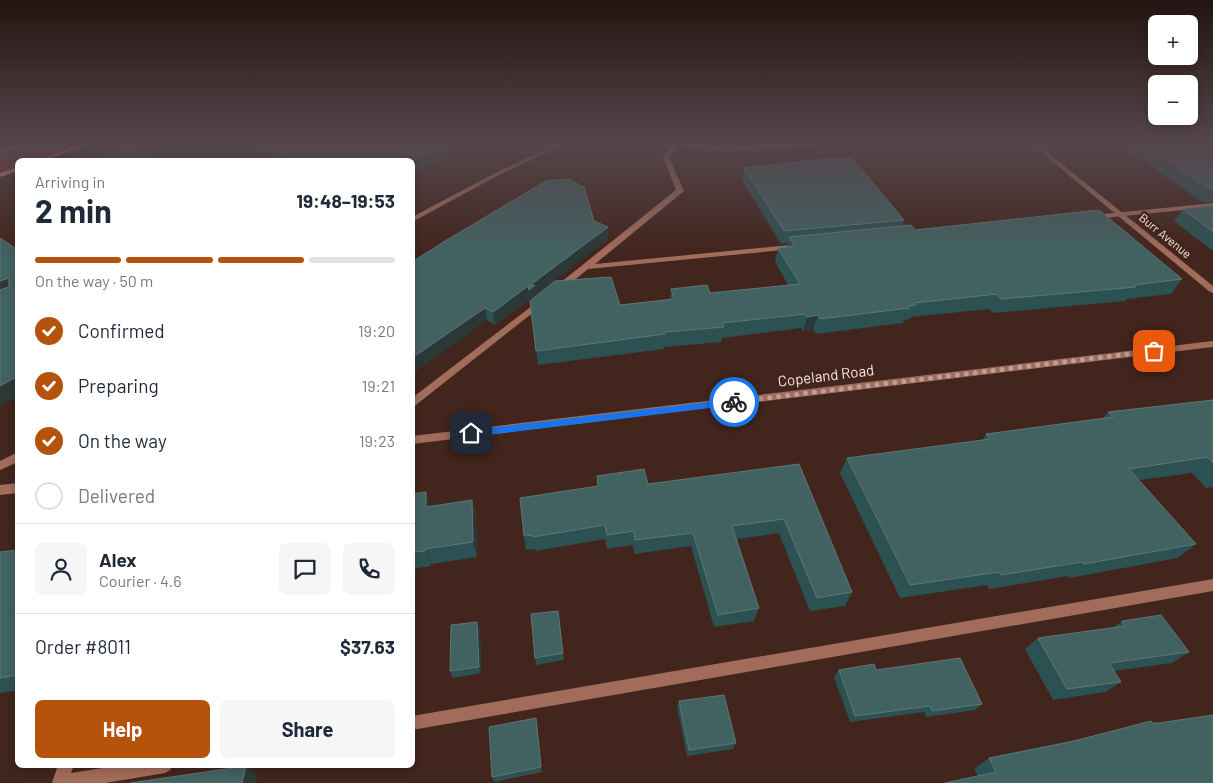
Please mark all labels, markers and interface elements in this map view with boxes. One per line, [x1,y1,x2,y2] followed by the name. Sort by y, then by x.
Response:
[1148,15,1198,125] map controls
[1148,15,1198,65] button: +
[1148,75,1198,125] button: −
[35,172,105,191] text: Arriving in
[296,189,395,212] text: 19:48–19:53
[35,191,112,229] text: 2 min
[1137,210,1195,261] street label: Burr Avenue
[35,271,153,290] text: On the way · 50 m
[35,317,63,345] icon: check
[78,319,165,342] text: Confirmed
[358,321,395,340] text: 19:20
[1133,330,1175,372] pin
[1140,337,1168,365] icon: bag
[777,360,875,390] street label: Copeland Road
[35,372,63,400] icon: check
[78,374,159,397] text: Preparing
[362,376,395,395] text: 19:21
[709,377,759,427] courier
[720,388,748,416] icon: bike
[450,412,492,454] pin
[457,419,485,447] icon: home
[35,427,63,455] icon: check
[78,429,167,452] text: On the way
[359,431,395,450] text: 19:23
[78,484,155,507] text: Delivered
[35,543,87,595] button: person
[279,543,331,595] button: chat
[343,543,395,595] button: phone
[99,548,137,571] text: Alex
[99,571,182,590] text: Courier · 4.6
[35,635,131,658] text: Order #8011
[340,635,395,658] text: $37.63
[35,700,210,758] button: Help
[220,700,395,758] button: Share

